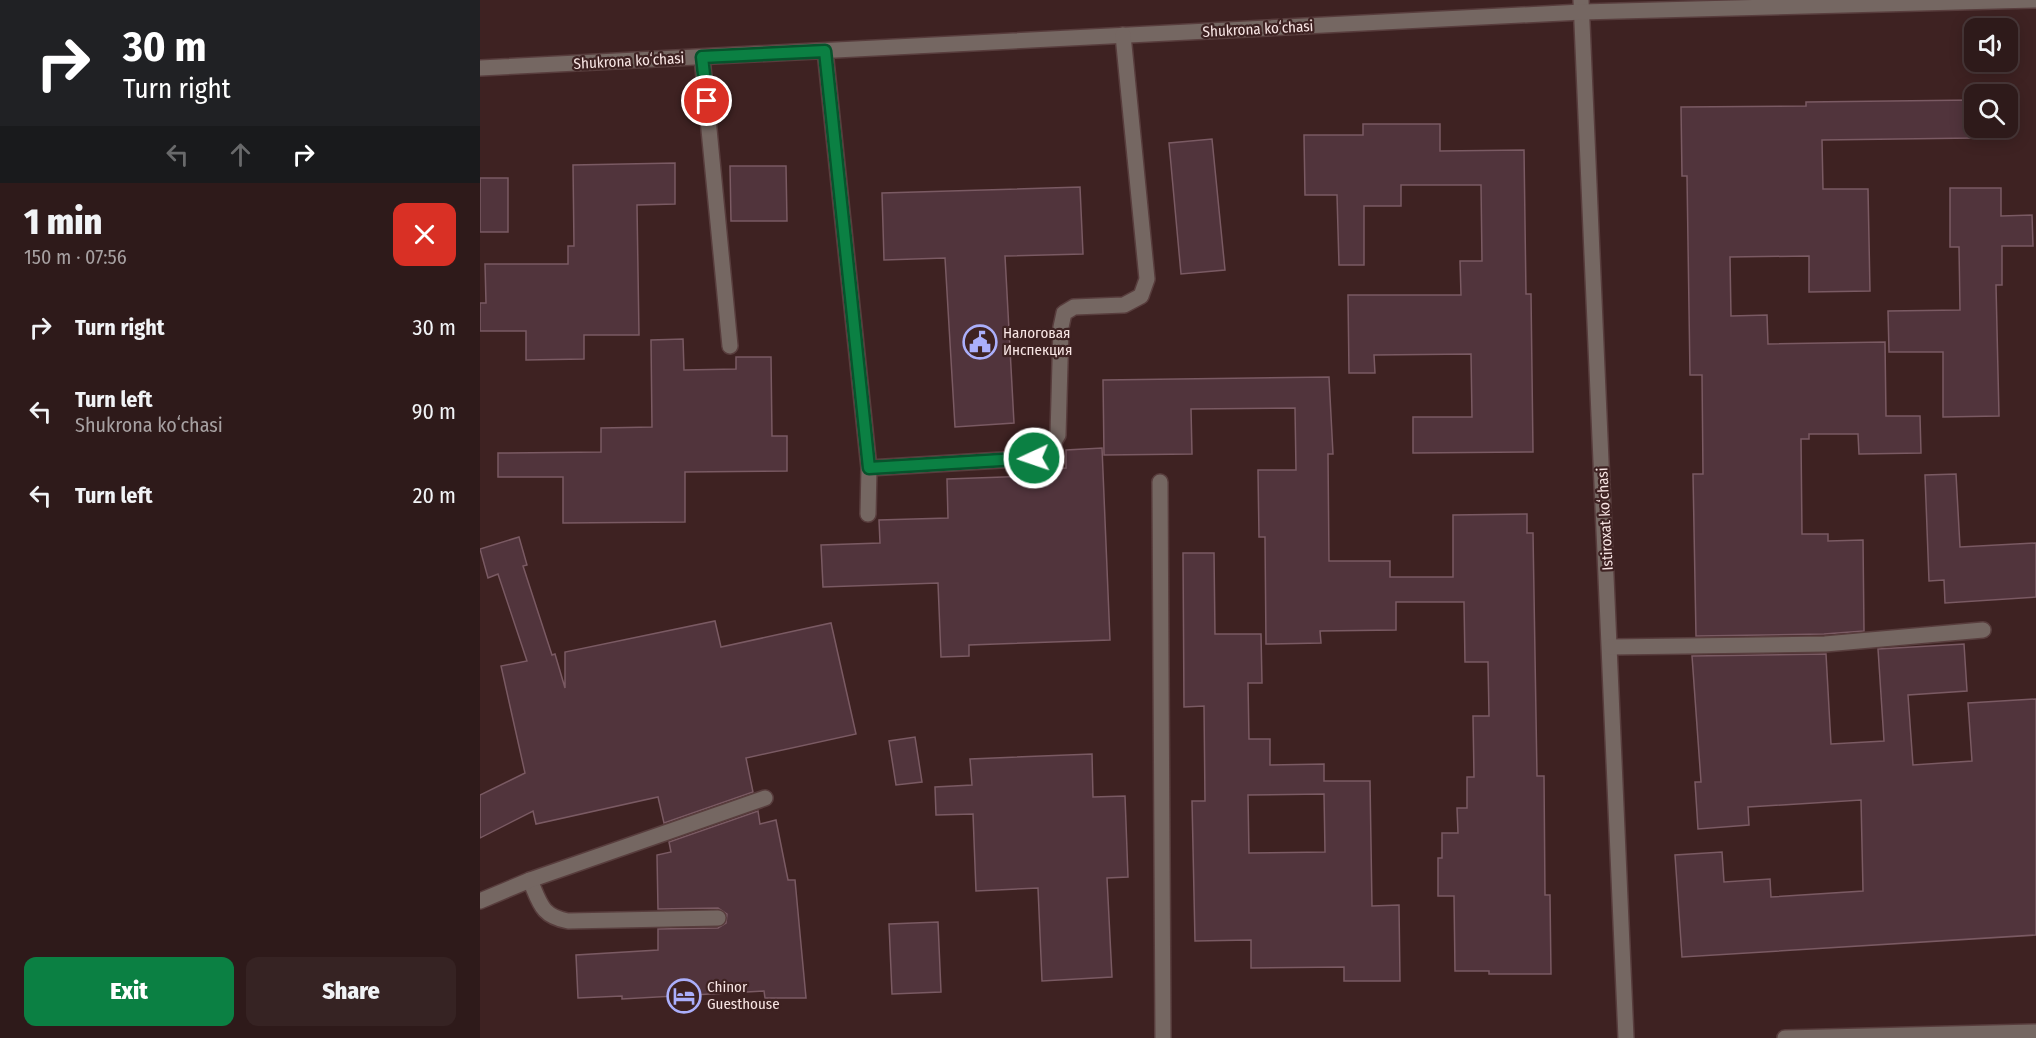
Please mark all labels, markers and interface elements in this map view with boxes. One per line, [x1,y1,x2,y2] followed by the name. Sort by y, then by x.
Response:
[1202,17,1314,41] street label: Shukrona koʻchasi
[1964,18,2018,138] map controls
[1964,18,2018,72] button: sound
[123,22,207,72] text: 30 m
[24,24,102,102] icon: right
[573,49,685,73] street label: Shukrona koʻchasi
[123,73,231,105] text: Turn right
[681,75,732,126] pin
[690,84,723,117] icon: arrive
[1964,84,2018,138] button: search
[161,138,194,171] icon: left
[224,138,257,171] icon: ahead
[287,138,320,171] icon: right
[24,200,102,244] text: 1 min
[393,203,456,266] button: close
[24,245,127,269] text: 150 m · 07:56
[24,311,57,344] icon: right
[75,314,164,341] text: Turn right
[413,314,456,341] text: 30 m
[962,324,998,360] public building icon: Налоговая Инспекция
[1003,324,1072,359] place label: Налоговая Инспекция
[75,386,153,413] text: Turn left
[24,395,57,428] icon: left
[412,398,456,425] text: 90 m
[75,413,223,437] text: Shukrona koʻchasi
[1002,426,1066,490] position arrow
[1593,467,1617,571] street label: Istiroxat koʻchasi
[24,479,57,512] icon: left
[75,482,153,509] text: Turn left
[413,482,456,509] text: 20 m
[24,957,234,1026] button: Exit
[246,957,456,1026] button: Share
[666,978,702,1014] hotel icon: Chinor Guesthouse
[707,978,780,1013] place label: Chinor Guesthouse

